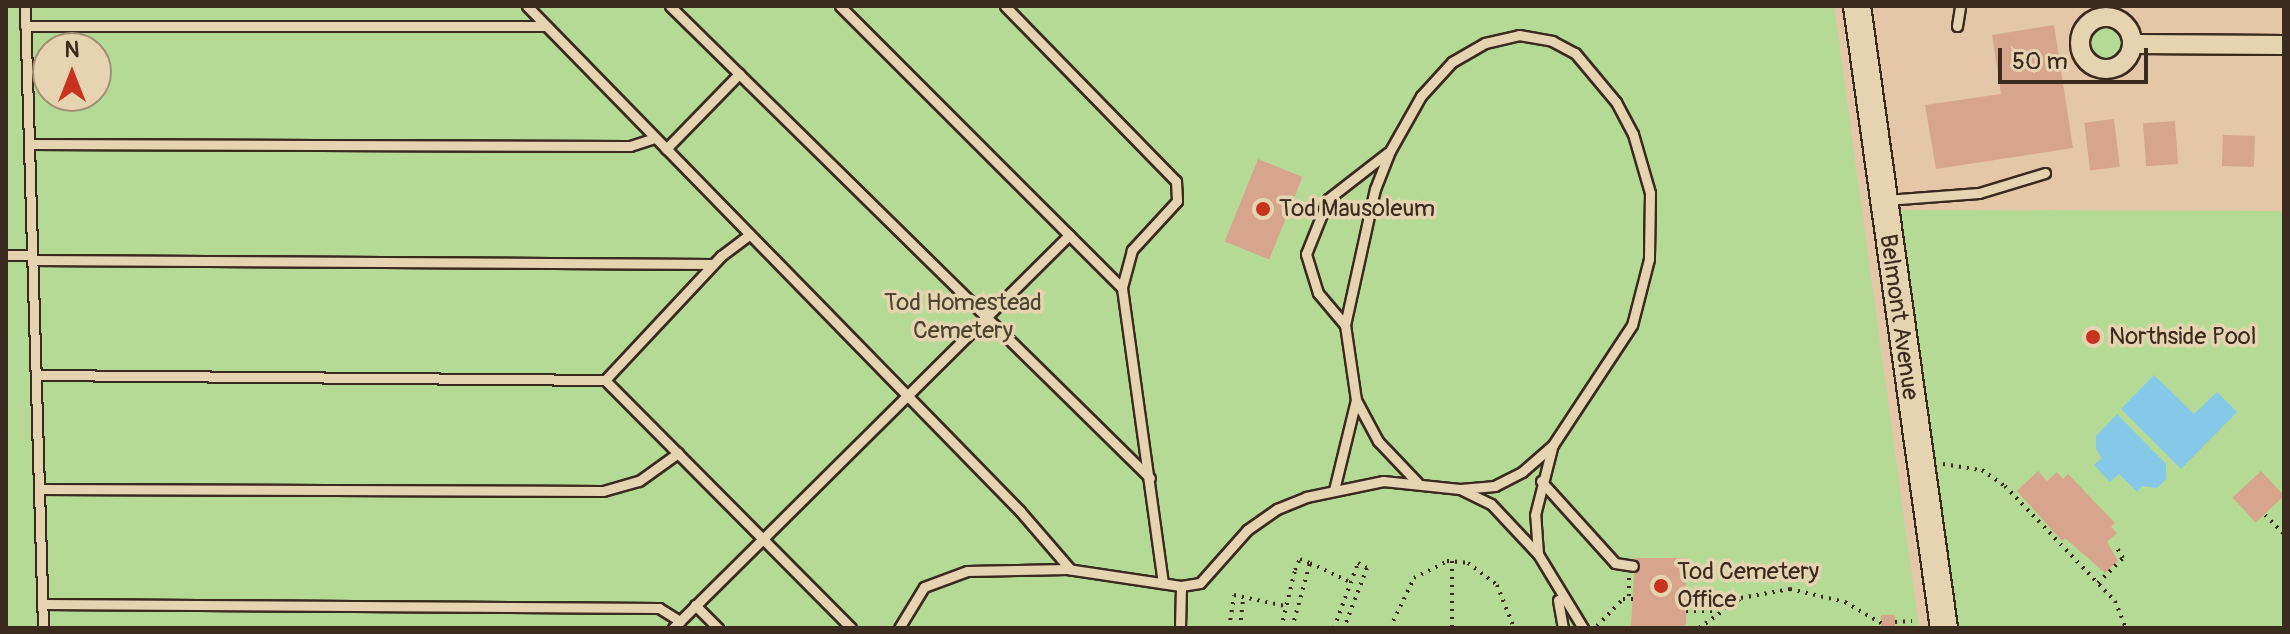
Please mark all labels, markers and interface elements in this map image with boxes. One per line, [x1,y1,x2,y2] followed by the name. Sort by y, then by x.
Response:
[32,32,112,112] north arrow
[2002,32,2152,82] scale bar
[65,36,79,64] text: N
[2012,47,2068,76] text: 50 m
[1279,195,1435,223] place label: Tod Mausoleum
[1254,200,1272,218] marker: Tod Mausoleum
[1873,232,1925,402] street label: Belmont Avenue
[884,289,1042,345] park label: Tod Homestead Cemetery
[2109,323,2256,351] place label: Northside Pool
[2084,328,2102,346] marker: Northside Pool
[1677,558,1819,614] place label: Tod Cemetery Office
[1652,577,1670,595] marker: Tod Cemetery Office

